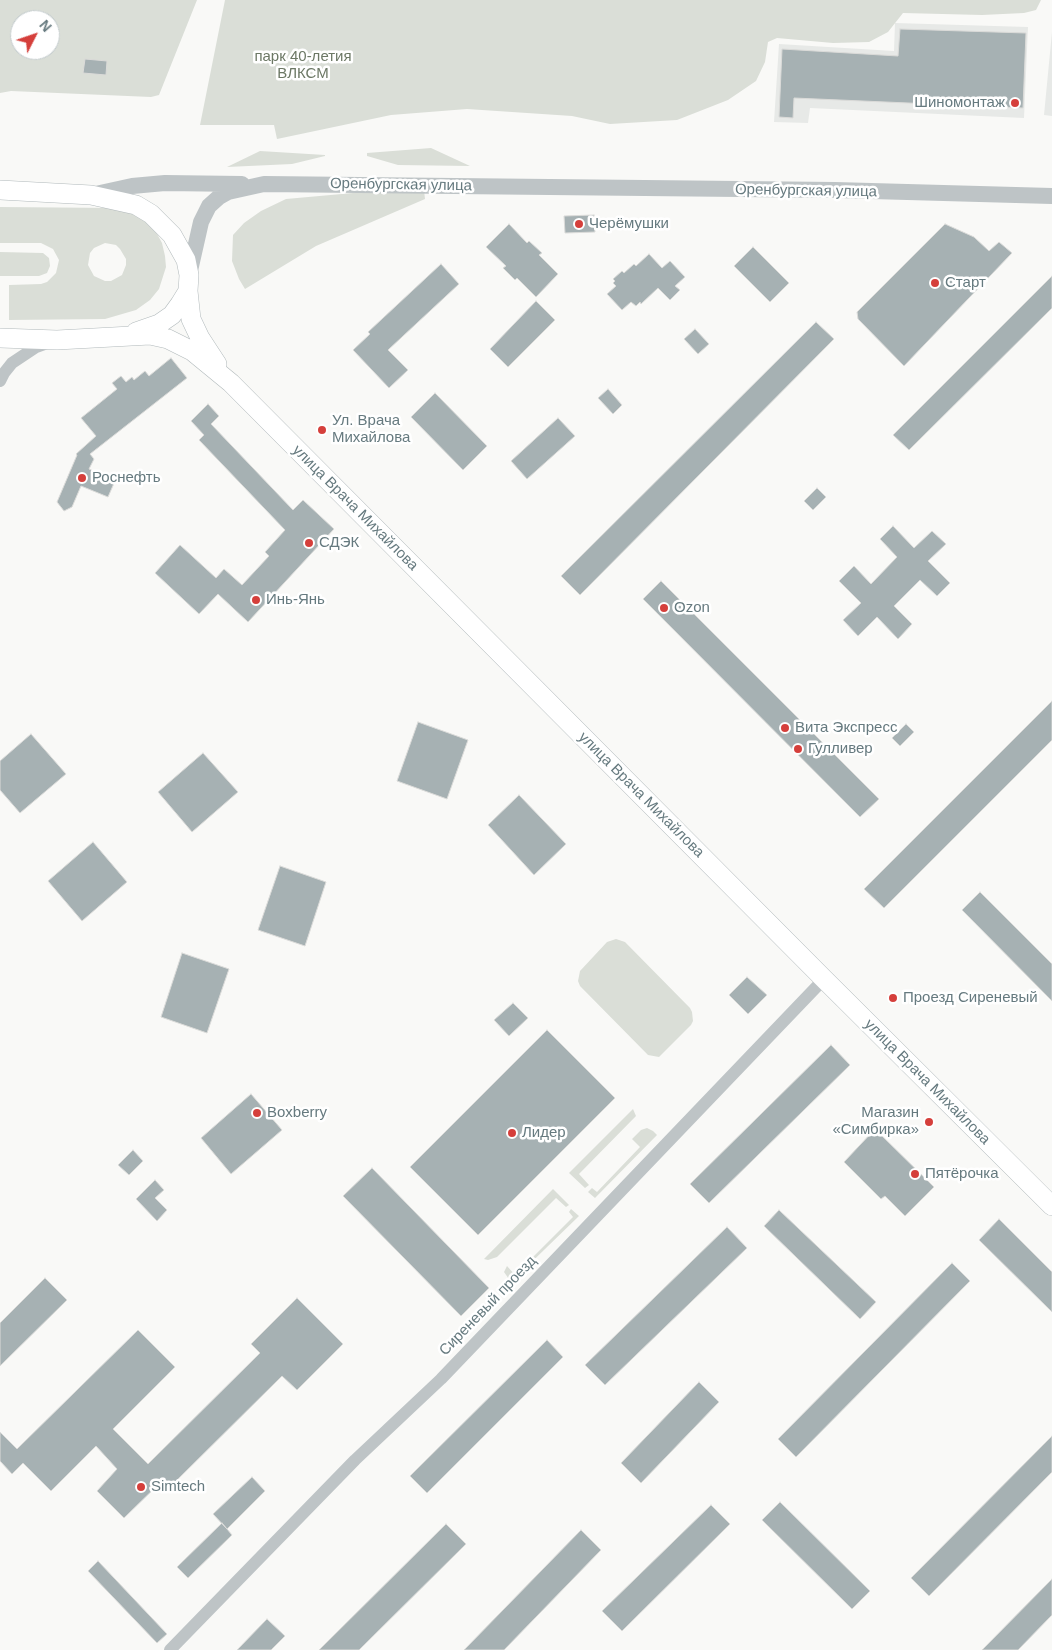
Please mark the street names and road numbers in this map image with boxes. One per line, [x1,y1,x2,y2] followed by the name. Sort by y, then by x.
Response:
[330,175,472,195] street label: Оренбургская улица
[735,181,877,201] street label: Оренбургская улица
[288,441,422,575] street label: улица Врача Михайлова
[574,728,708,862] street label: улица Врача Михайлова
[860,1015,994,1149] street label: улица Врача Михайлова
[436,1252,540,1360] street label: Сиреневый проезд

